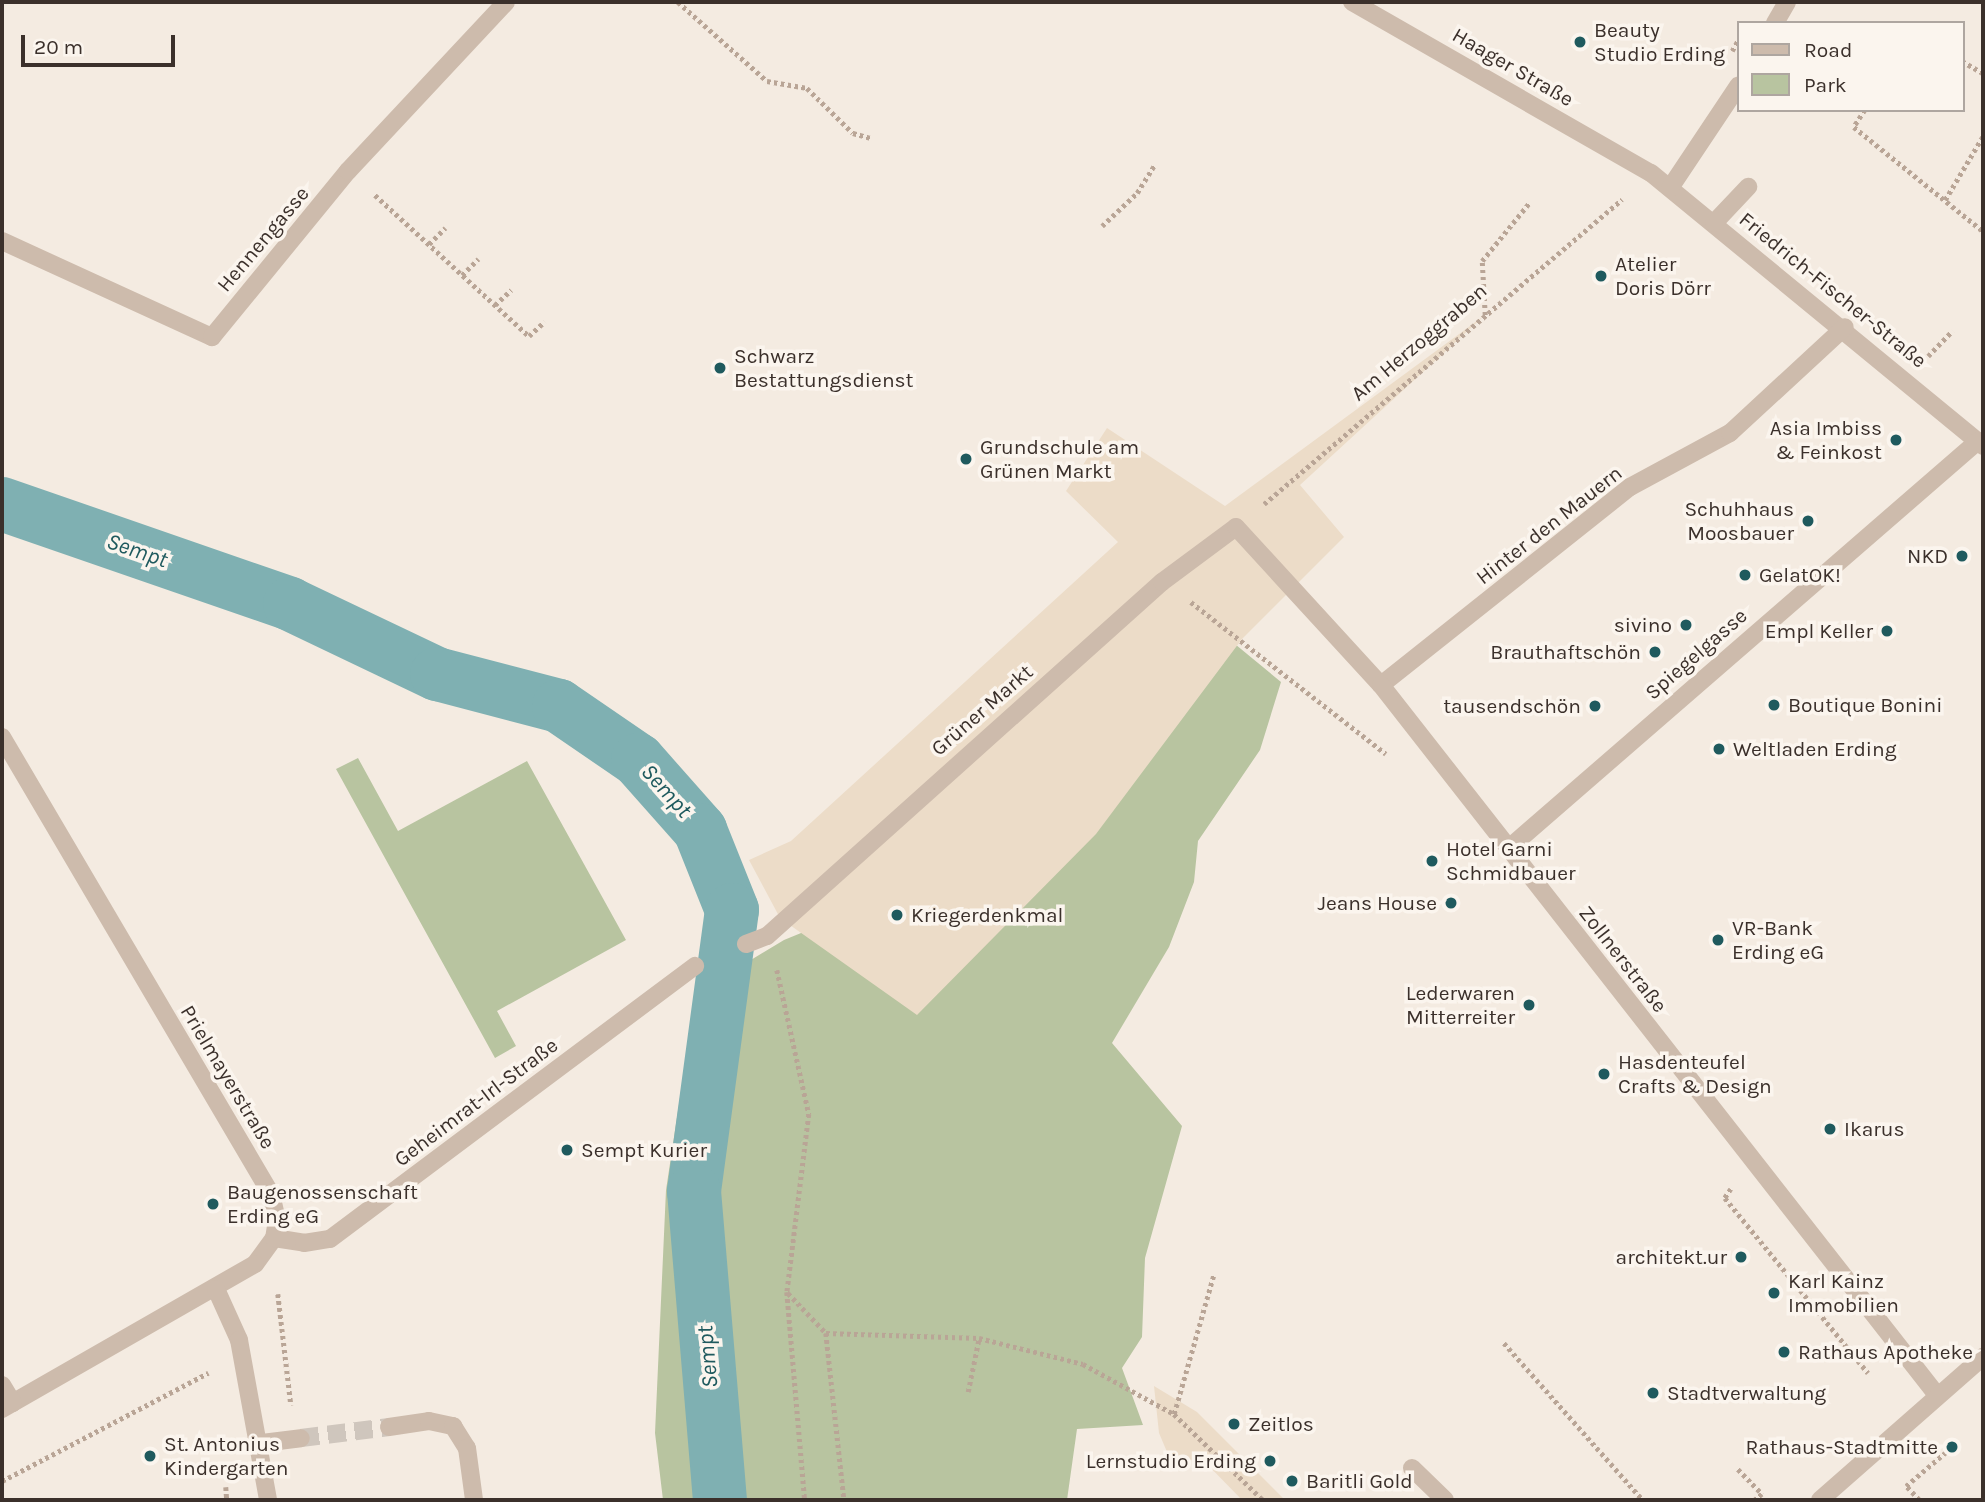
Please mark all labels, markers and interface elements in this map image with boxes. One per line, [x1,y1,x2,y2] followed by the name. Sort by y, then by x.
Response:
[1594,17,1725,67] place label: Beauty Studio Erding
[24,21,178,65] scale bar
[1736,21,1964,112] legend
[1448,22,1578,112] street label: Haager Straße
[1572,34,1588,50] marker: Beauty Studio Erding
[34,35,83,59] text: 20 m
[1804,38,1852,62] text: Road
[1804,73,1847,97] text: Park
[212,181,314,297] street label: Hennengasse
[1734,207,1932,373] street label: Friedrich-Fischer-Straße
[1615,251,1711,301] place label: Atelier Doris Dörr
[1593,268,1609,284] marker: Atelier Doris Dörr
[1346,278,1492,406] street label: Am Herzoggraben
[734,343,913,393] place label: Schwarz Bestattungsdienst
[712,360,728,376] marker: Schwarz Bestattungsdienst
[1770,415,1882,465] place label: Asia Imbiss & Feinkost
[1888,432,1904,448] marker: Asia Imbiss & Feinkost
[980,434,1139,484] place label: Grundschule am Grünen Markt
[958,451,974,467] marker: Grundschule am Grünen Markt
[1471,460,1627,590] street label: Hinter den Mauern
[1684,496,1794,546] place label: Schuhhaus Moosbauer
[1800,513,1816,529] marker: Schuhhaus Moosbauer
[103,528,171,574] water label: Sempt
[1907,543,1948,569] place label: NKD
[1954,548,1970,564] marker: NKD
[1759,562,1841,588] place label: GelatOK!
[1737,567,1753,583] marker: GelatOK!
[1640,603,1752,705] street label: Spiegelgasse
[1614,612,1672,638] place label: sivino
[1678,617,1694,633] marker: sivino
[1765,618,1873,644] place label: Empl Keller
[1879,623,1895,639] marker: Empl Keller
[1490,639,1641,665] place label: Brauthaftschön
[1647,644,1663,660] marker: Brauthaftschön
[926,659,1038,761] street label: Grüner Markt
[1788,692,1943,718] place label: Boutique Bonini
[1443,693,1581,719] place label: tausendschön
[1766,697,1782,713] marker: Boutique Bonini
[1587,698,1603,714] marker: tausendschön
[1733,736,1897,762] place label: Weltladen Erding
[1711,741,1727,757] marker: Weltladen Erding
[635,759,697,823] water label: Sempt
[1446,836,1576,886] place label: Hotel Garni Schmidbauer
[1424,853,1440,869] marker: Hotel Garni Schmidbauer
[1317,890,1437,916] place label: Jeans House
[1443,895,1459,911] marker: Jeans House
[1574,901,1672,1017] street label: Zollnerstraße
[911,902,1063,928] place label: Kriegerdenkmal
[889,907,905,923] marker: Kriegerdenkmal
[1732,915,1824,965] place label: VR-Bank Erding eG
[1710,932,1726,948] marker: VR-Bank Erding eG
[1406,980,1515,1030] place label: Lederwaren Mitterreiter
[1521,997,1537,1013] marker: Lederwaren Mitterreiter
[175,1001,281,1153] street label: Prielmayerstraße
[389,1032,563,1172] street label: Geheimrat-Irl-Straße
[1618,1049,1772,1099] place label: Hasdenteufel Crafts & Design
[1596,1066,1612,1082] marker: Hasdenteufel Crafts & Design
[1844,1116,1905,1142] place label: Ikarus
[1822,1121,1838,1137] marker: Ikarus
[581,1137,707,1163] place label: Sempt Kurier
[559,1142,575,1158] marker: Sempt Kurier
[227,1179,418,1229] place label: Baugenossenschaft Erding eG
[205,1196,221,1212] marker: Baugenossenschaft Erding eG
[1616,1244,1727,1270] place label: architekt.ur
[1733,1249,1749,1265] marker: architekt.ur
[1788,1268,1899,1318] place label: Karl Kainz Immobilien
[1766,1285,1782,1301] marker: Karl Kainz Immobilien
[692,1325,724,1389] water label: Sempt
[1798,1339,1973,1365] place label: Rathaus Apotheke
[1776,1344,1792,1360] marker: Rathaus Apotheke
[1667,1380,1826,1406] place label: Stadtverwaltung
[1645,1385,1661,1401] marker: Stadtverwaltung
[1248,1411,1314,1437] place label: Zeitlos
[1226,1416,1242,1432] marker: Zeitlos
[164,1431,289,1481] place label: St. Antonius Kindergarten
[1745,1434,1938,1460] place label: Rathaus-Stadtmitte
[1944,1439,1960,1455] marker: Rathaus-Stadtmitte
[142,1448,158,1464] marker: St. Antonius Kindergarten
[1086,1448,1256,1474] place label: Lernstudio Erding
[1262,1453,1278,1469] marker: Lernstudio Erding
[1306,1468,1413,1494] place label: Baritli Gold
[1284,1473,1300,1489] marker: Baritli Gold

